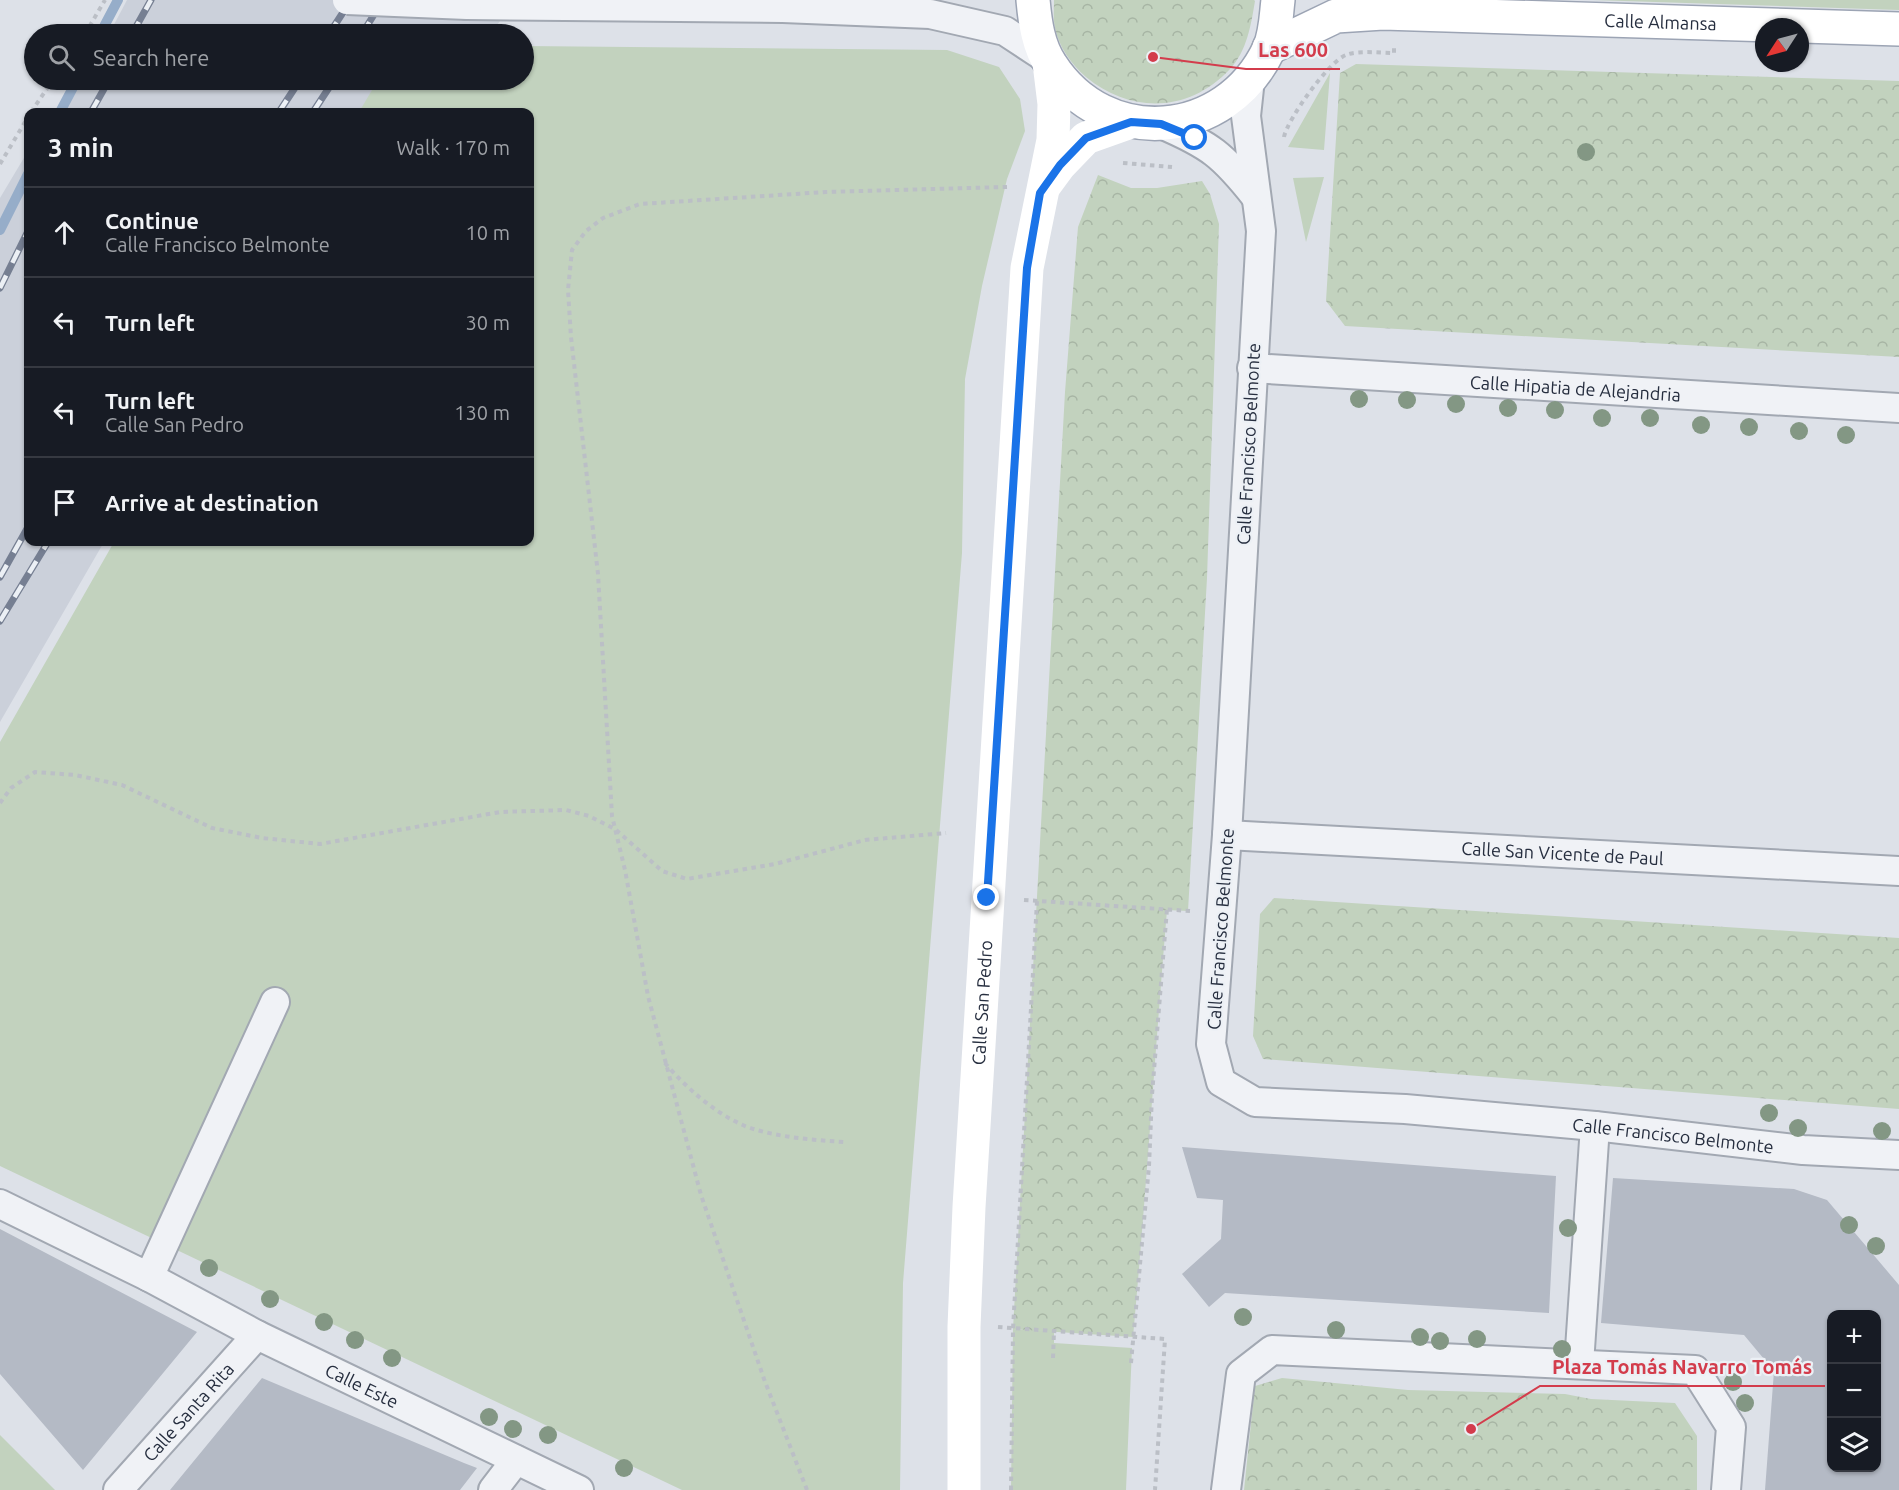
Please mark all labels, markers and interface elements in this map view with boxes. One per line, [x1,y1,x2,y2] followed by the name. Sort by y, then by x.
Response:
[1604,10,1717,33] street label: Calle Almansa
[1755,18,1809,72] north arrow
[24,24,534,90] search box
[1246,31,1340,69] callout: Las 600
[1258,38,1328,61] text: Las 600
[45,41,78,74] icon: search
[93,45,209,70] text: Search here
[1181,124,1207,150] route start
[48,133,114,162] text: 3 min
[397,136,510,159] text: Walk · 170 m
[105,208,199,233] text: Continue
[48,216,81,249] icon: ahead
[466,221,510,244] text: 10 m
[105,233,330,256] text: Calle Francisco Belmonte
[48,306,81,339] icon: left
[105,310,195,335] text: Turn left
[466,311,510,334] text: 30 m
[1233,343,1263,545] street label: Calle Francisco Belmonte
[1469,371,1681,404] street label: Calle Hipatia de Alejandria
[105,388,195,413] text: Turn left
[48,396,81,429] icon: left
[454,401,510,424] text: 130 m
[105,413,244,436] text: Calle San Pedro
[48,486,81,519] icon: arrive
[105,490,319,515] text: Arrive at destination
[1203,827,1237,1031] street label: Calle Francisco Belmonte
[1461,838,1664,868] street label: Calle San Vicente de Paul
[973,884,999,910] route end
[968,939,995,1066] street label: Calle San Pedro
[1572,1114,1775,1157] street label: Calle Francisco Belmonte
[1827,1310,1881,1472] map controls
[1827,1310,1881,1364] button: +
[1540,1348,1825,1386] callout: Plaza Tomás Navarro Tomás
[1552,1355,1812,1378] text: Plaza Tomás Navarro Tomás
[139,1359,237,1465] street label: Calle Santa Rita
[322,1359,402,1412] street label: Calle Este
[1827,1364,1881,1418] button: −
[1827,1418,1881,1472] button: layers

